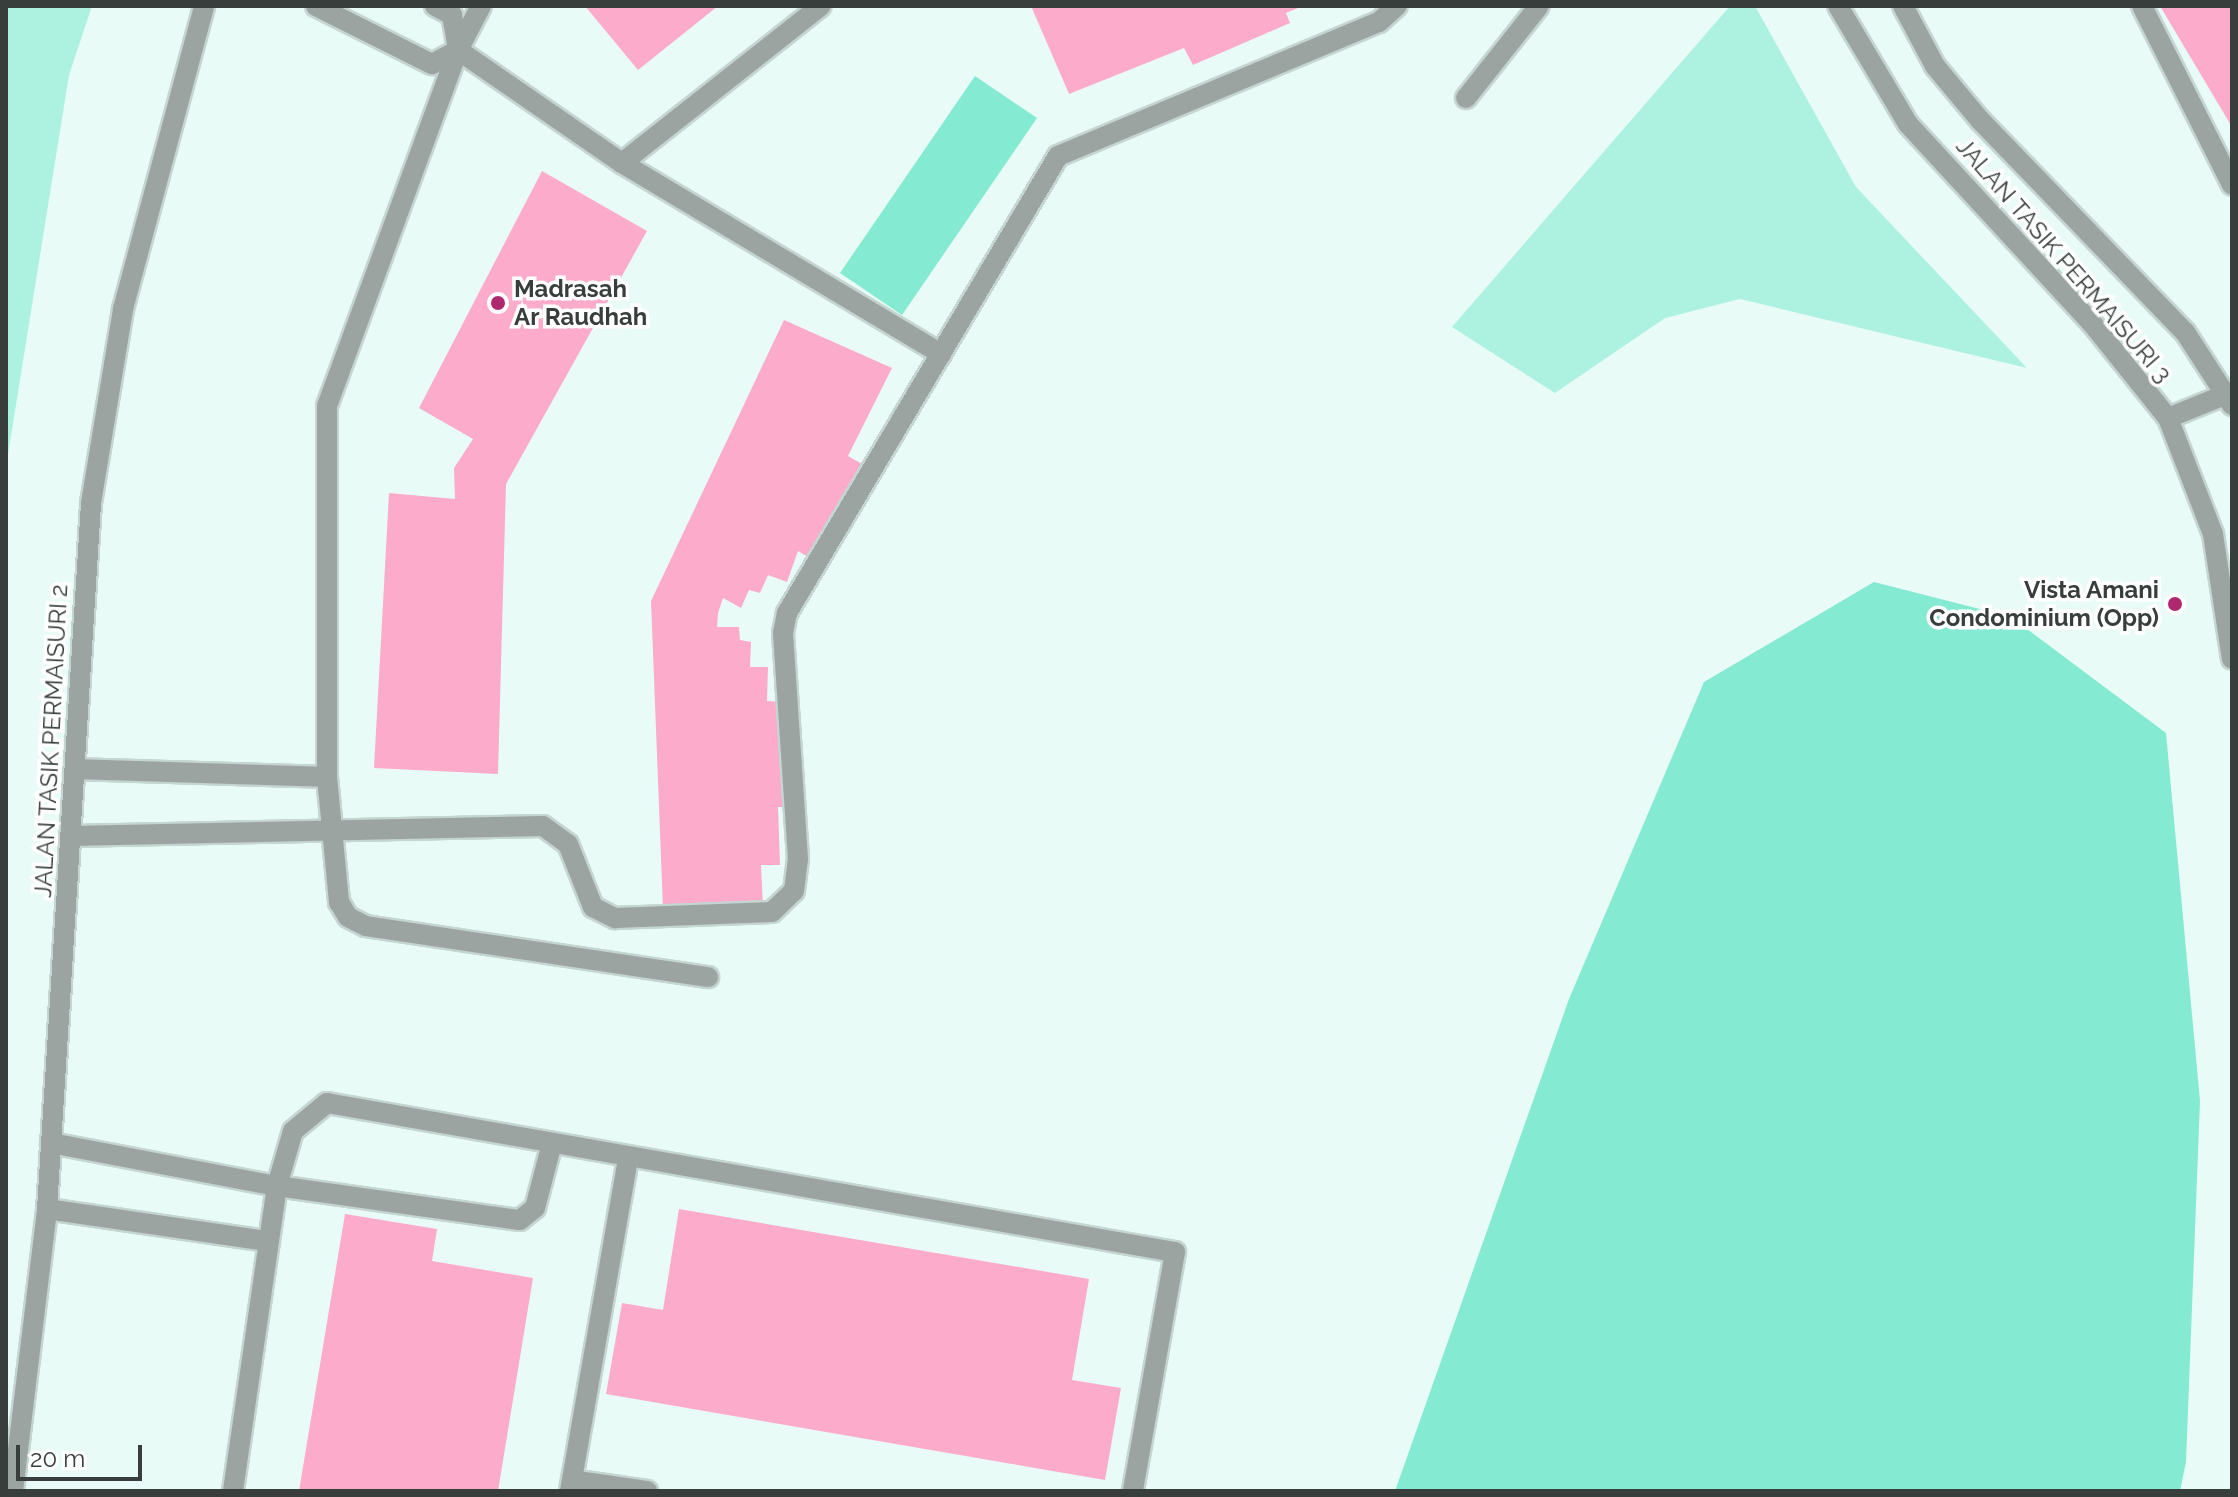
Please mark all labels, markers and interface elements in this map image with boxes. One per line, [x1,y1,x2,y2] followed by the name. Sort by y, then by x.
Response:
[1950,132,2178,388] street label: JALAN TASIK PERMAISURI 3
[514,275,648,331] place label: Madrasah Ar Raudhah
[489,294,507,312] marker: Madrasah Ar Raudhah
[1929,576,2159,632] place label: Vista Amani Condominium (Opp)
[28,583,74,899] street label: JALAN TASIK PERMAISURI 2
[2166,595,2184,613] marker: Vista Amani Condominium (Opp)
[20,1429,146,1479] scale bar
[30,1444,85,1473] text: 20 m

